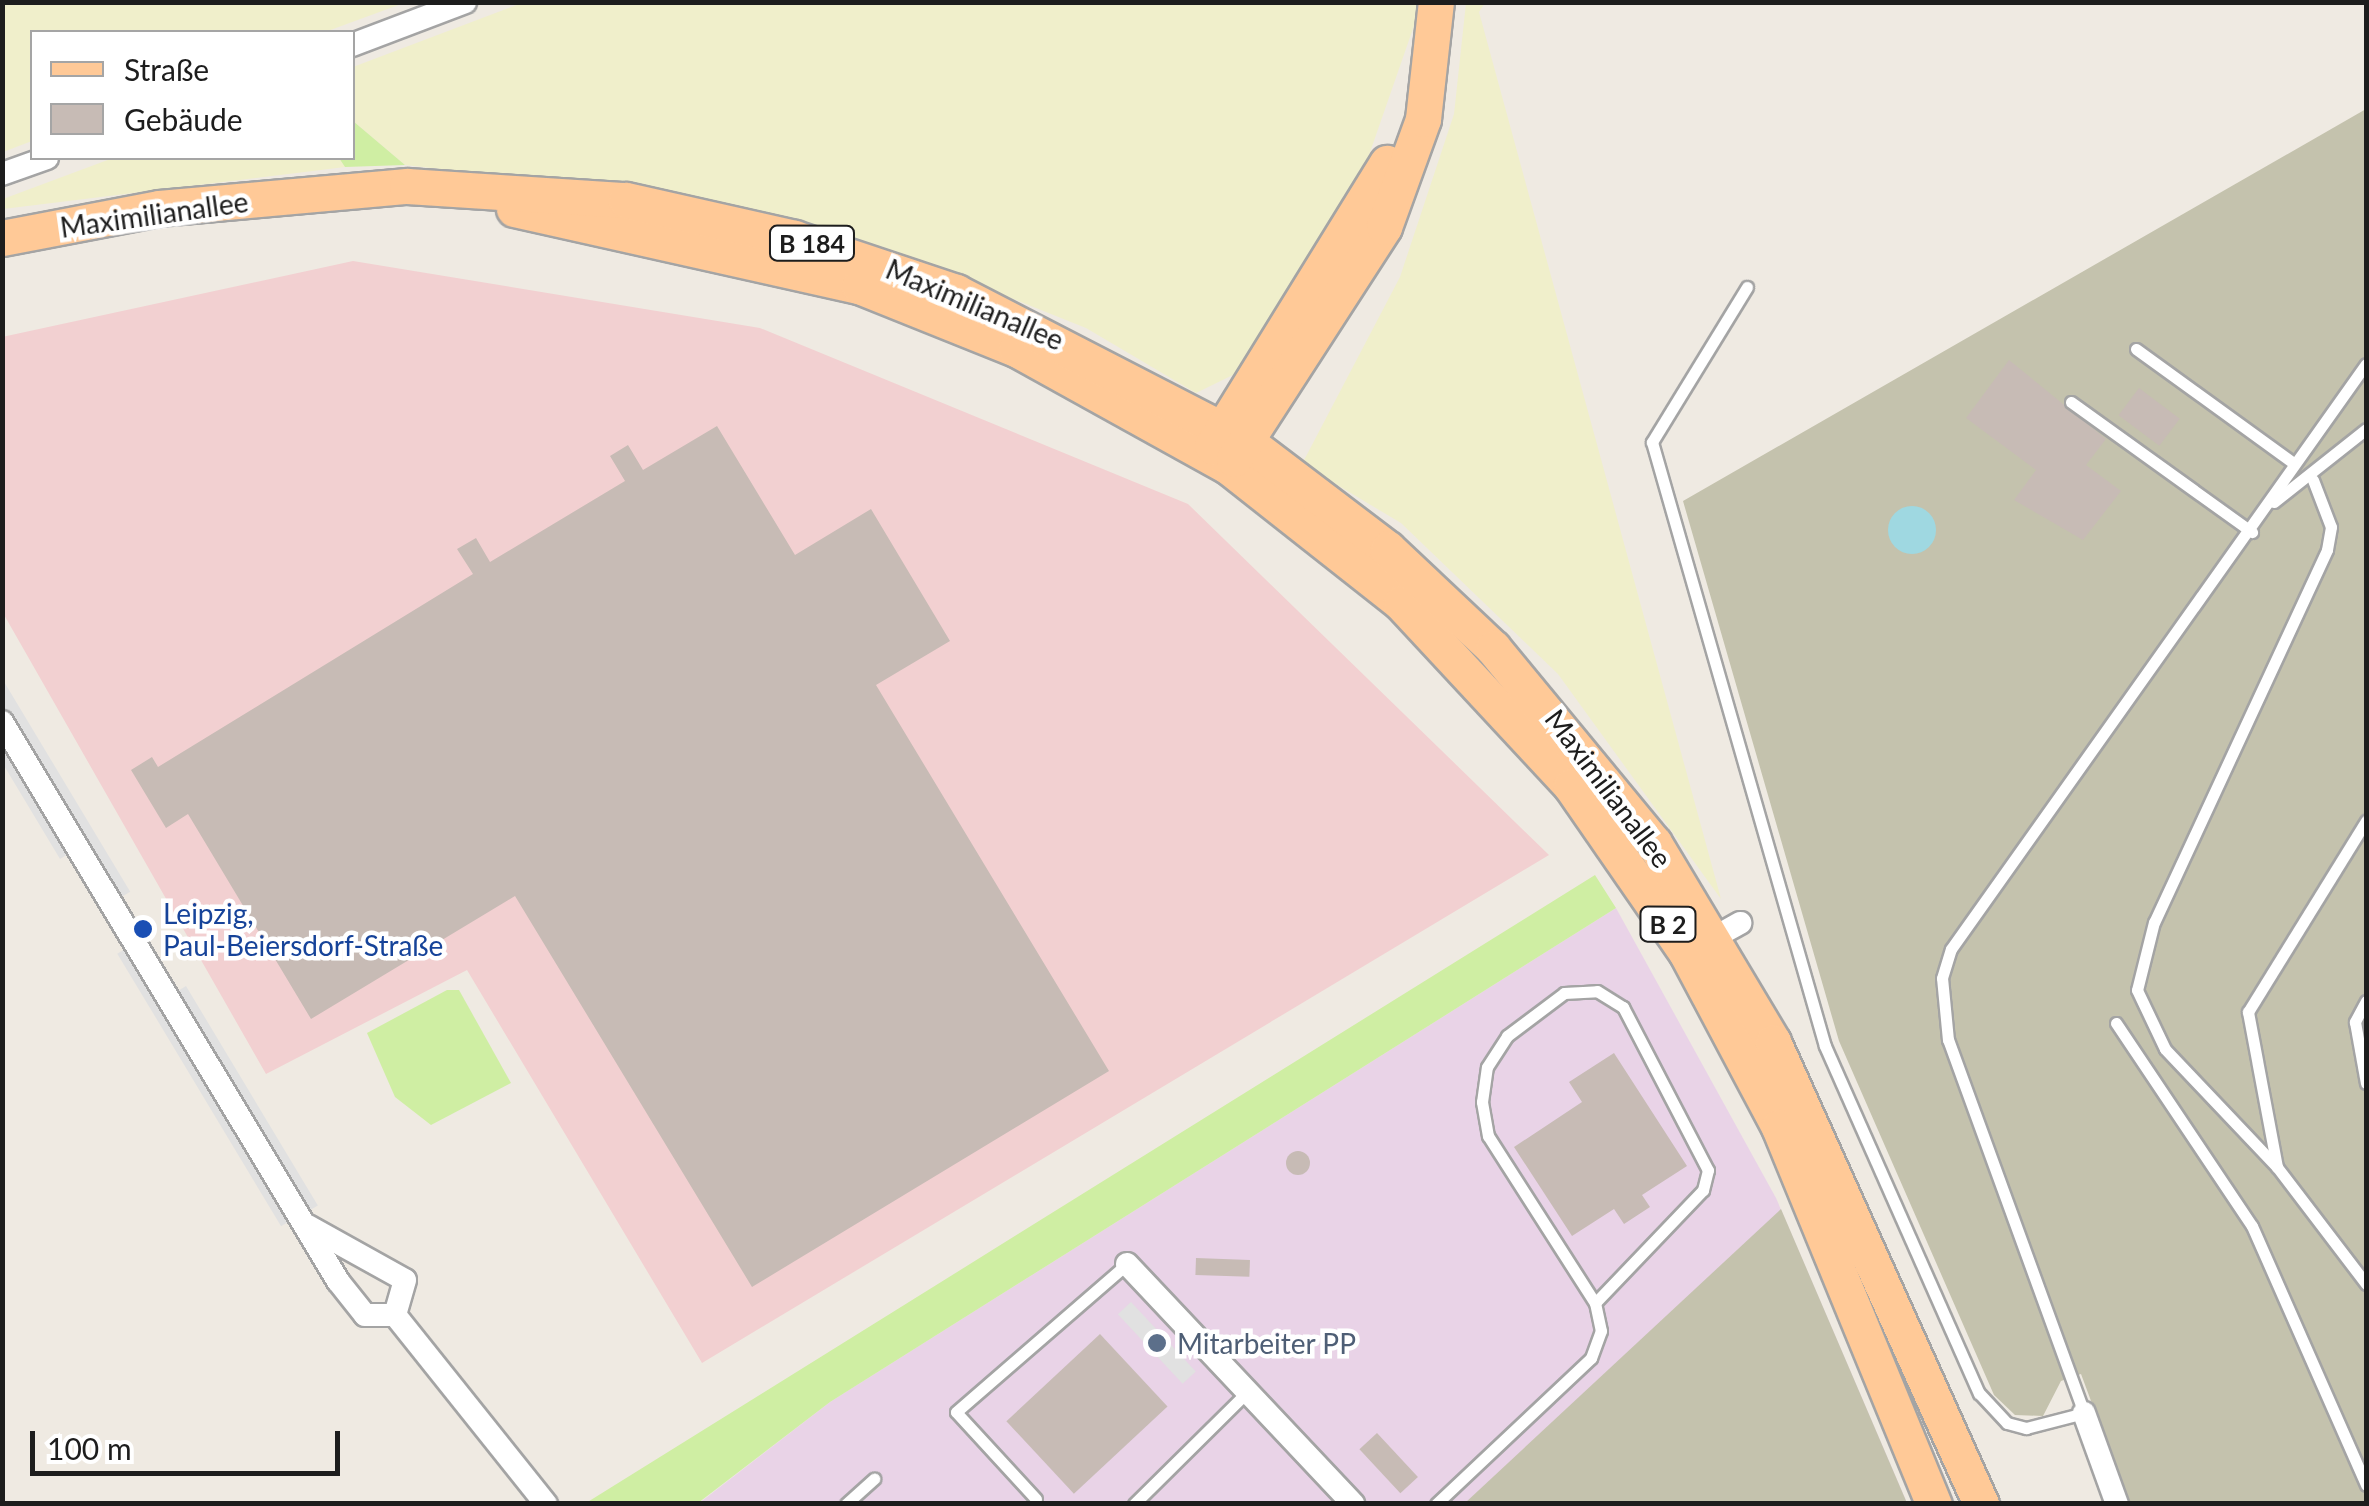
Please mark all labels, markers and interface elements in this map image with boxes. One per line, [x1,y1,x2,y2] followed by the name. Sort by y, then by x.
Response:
[30,30,355,160] legend
[124,51,209,87] text: Straße
[124,101,243,137] text: Gebäude
[58,184,250,244] street label: Maximilianallee
[767,223,857,263] road number: B 184
[881,252,1069,356] street label: Maximilianallee
[1539,702,1679,874] street label: Maximilianallee
[163,896,443,962] place label: Leipzig, Paul-Beiersdorf-Straße
[1638,904,1698,944] road number: B 2
[132,918,154,940] marker: Leipzig, Paul-Beiersdorf-Straße
[1177,1326,1357,1360] place label: Mitarbeiter PP
[1146,1332,1168,1354] marker: Mitarbeiter PP
[35,1411,345,1473] scale bar
[47,1430,132,1466] text: 100 m

